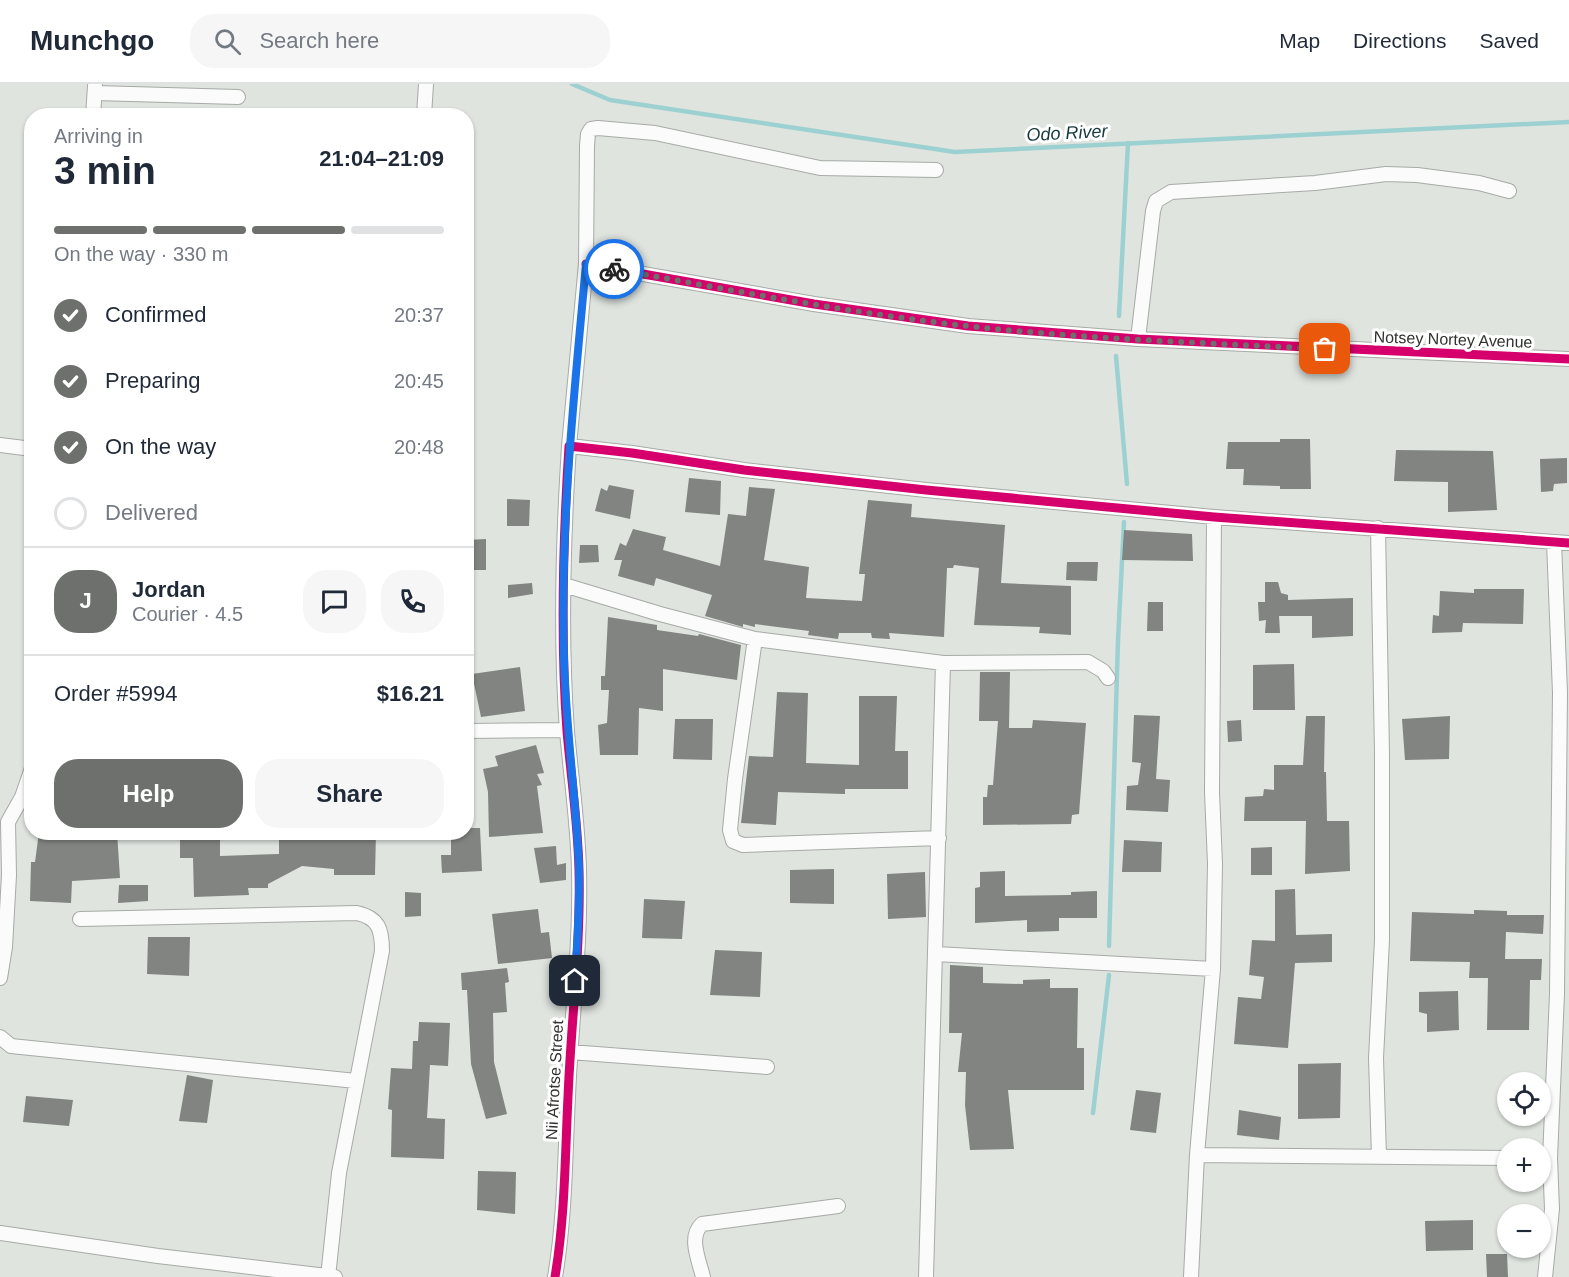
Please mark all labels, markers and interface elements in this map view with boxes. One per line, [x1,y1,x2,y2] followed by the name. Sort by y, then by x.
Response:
[190,14,610,68] search box
[30,25,154,56] text: Munchgo
[211,25,244,58] icon: search
[259,28,379,53] text: Search here
[1279,29,1320,52] text: Map
[1353,29,1446,52] text: Directions
[1479,29,1539,52] text: Saved
[1026,121,1109,145] water label: Odo River
[54,125,143,147] text: Arriving in
[319,146,444,171] text: 21:04–21:09
[54,149,156,192] text: 3 min
[584,239,644,299] courier
[54,243,229,265] text: On the way · 330 m
[598,253,631,286] icon: bike
[54,299,87,332] icon: check
[105,302,206,327] text: Confirmed
[394,304,444,326] text: 20:37
[1299,323,1350,374] pin
[1373,328,1533,351] street label: Notsey Nortey Avenue
[1308,332,1341,365] icon: bag
[54,365,87,398] icon: check
[105,368,200,393] text: Preparing
[394,370,444,392] text: 20:45
[54,431,87,464] icon: check
[105,434,216,459] text: On the way
[394,436,444,458] text: 20:48
[105,500,198,525] text: Delivered
[303,570,366,633] button: chat
[381,570,444,633] button: phone
[132,577,205,602] text: Jordan
[79,588,92,613] text: J
[132,603,243,625] text: Courier · 4.5
[54,681,178,706] text: Order #5994
[377,681,444,706] text: $16.21
[54,759,243,828] button: Help
[255,759,444,828] button: Share
[549,955,600,1006] pin
[558,964,591,997] icon: home
[543,1019,566,1140] street label: Nii Afrotse Street
[1497,1072,1551,1258] map controls
[1497,1072,1551,1126] button: locate
[1497,1138,1551,1192] button: +
[1497,1204,1551,1258] button: −

